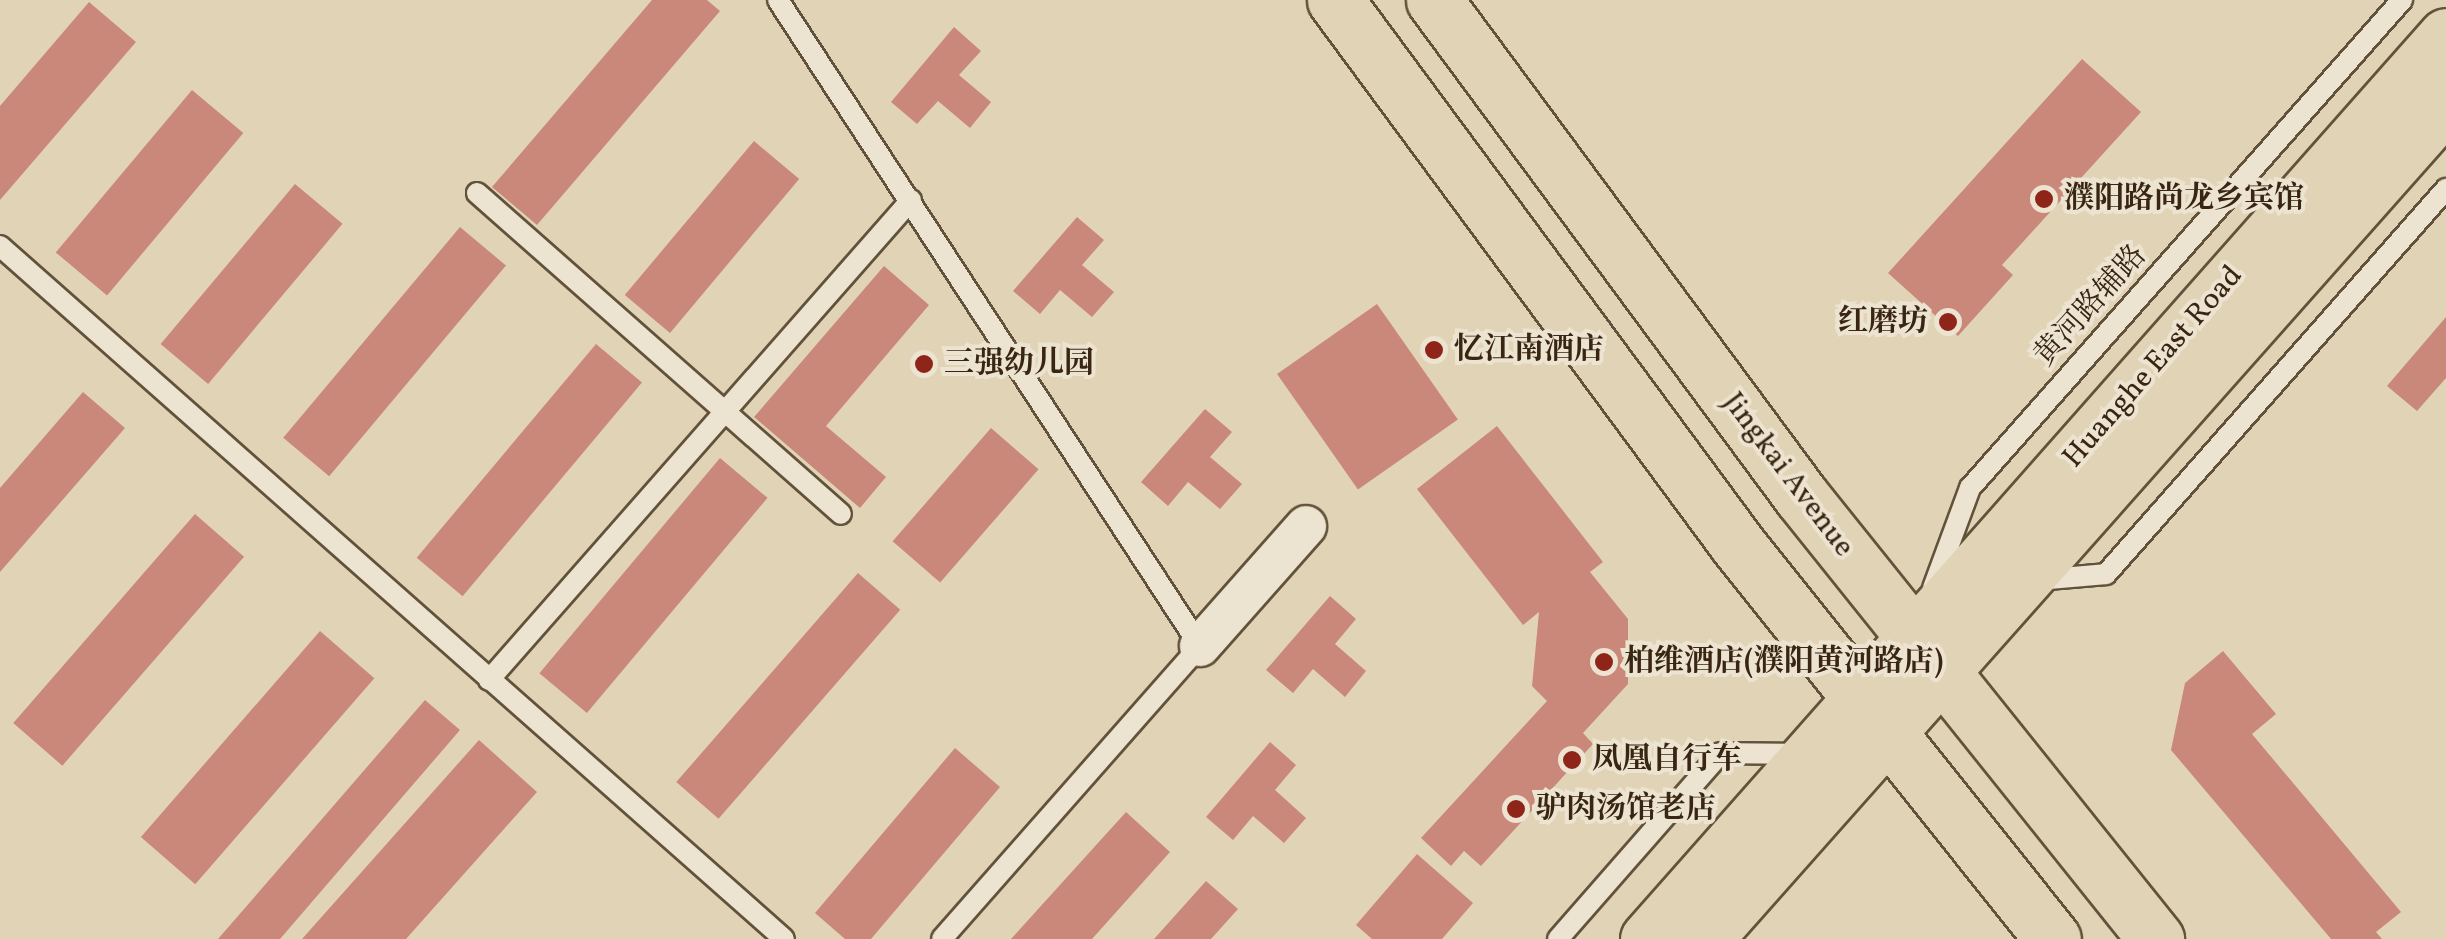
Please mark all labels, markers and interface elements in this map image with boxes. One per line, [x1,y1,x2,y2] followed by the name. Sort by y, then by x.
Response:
[2064,181,2304,217] place label: 濮阳路尚龙乡宾馆
[2033,188,2055,210] marker: 濮阳路尚龙乡宾馆
[2027,238,2155,374] street label: 黄河路辅路
[2055,259,2251,475] street label: Huanghe East Road
[1838,304,1928,340] place label: 红磨坊
[1937,311,1959,333] marker: 红磨坊
[1454,332,1604,368] place label: 忆江南酒店
[1423,339,1445,361] marker: 忆江南酒店
[944,346,1094,382] place label: 三强幼儿园
[913,353,935,375] marker: 三强幼儿园
[1714,386,1862,564] street label: Jingkai Avenue
[1624,644,1943,680] place label: 柏维酒店(濮阳黄河路店)
[1593,651,1615,673] marker: 柏维酒店(濮阳黄河路店)
[1592,742,1742,778] place label: 凤凰自行车
[1561,749,1583,771] marker: 凤凰自行车
[1536,791,1716,827] place label: 驴肉汤馆老店
[1505,798,1527,820] marker: 驴肉汤馆老店

